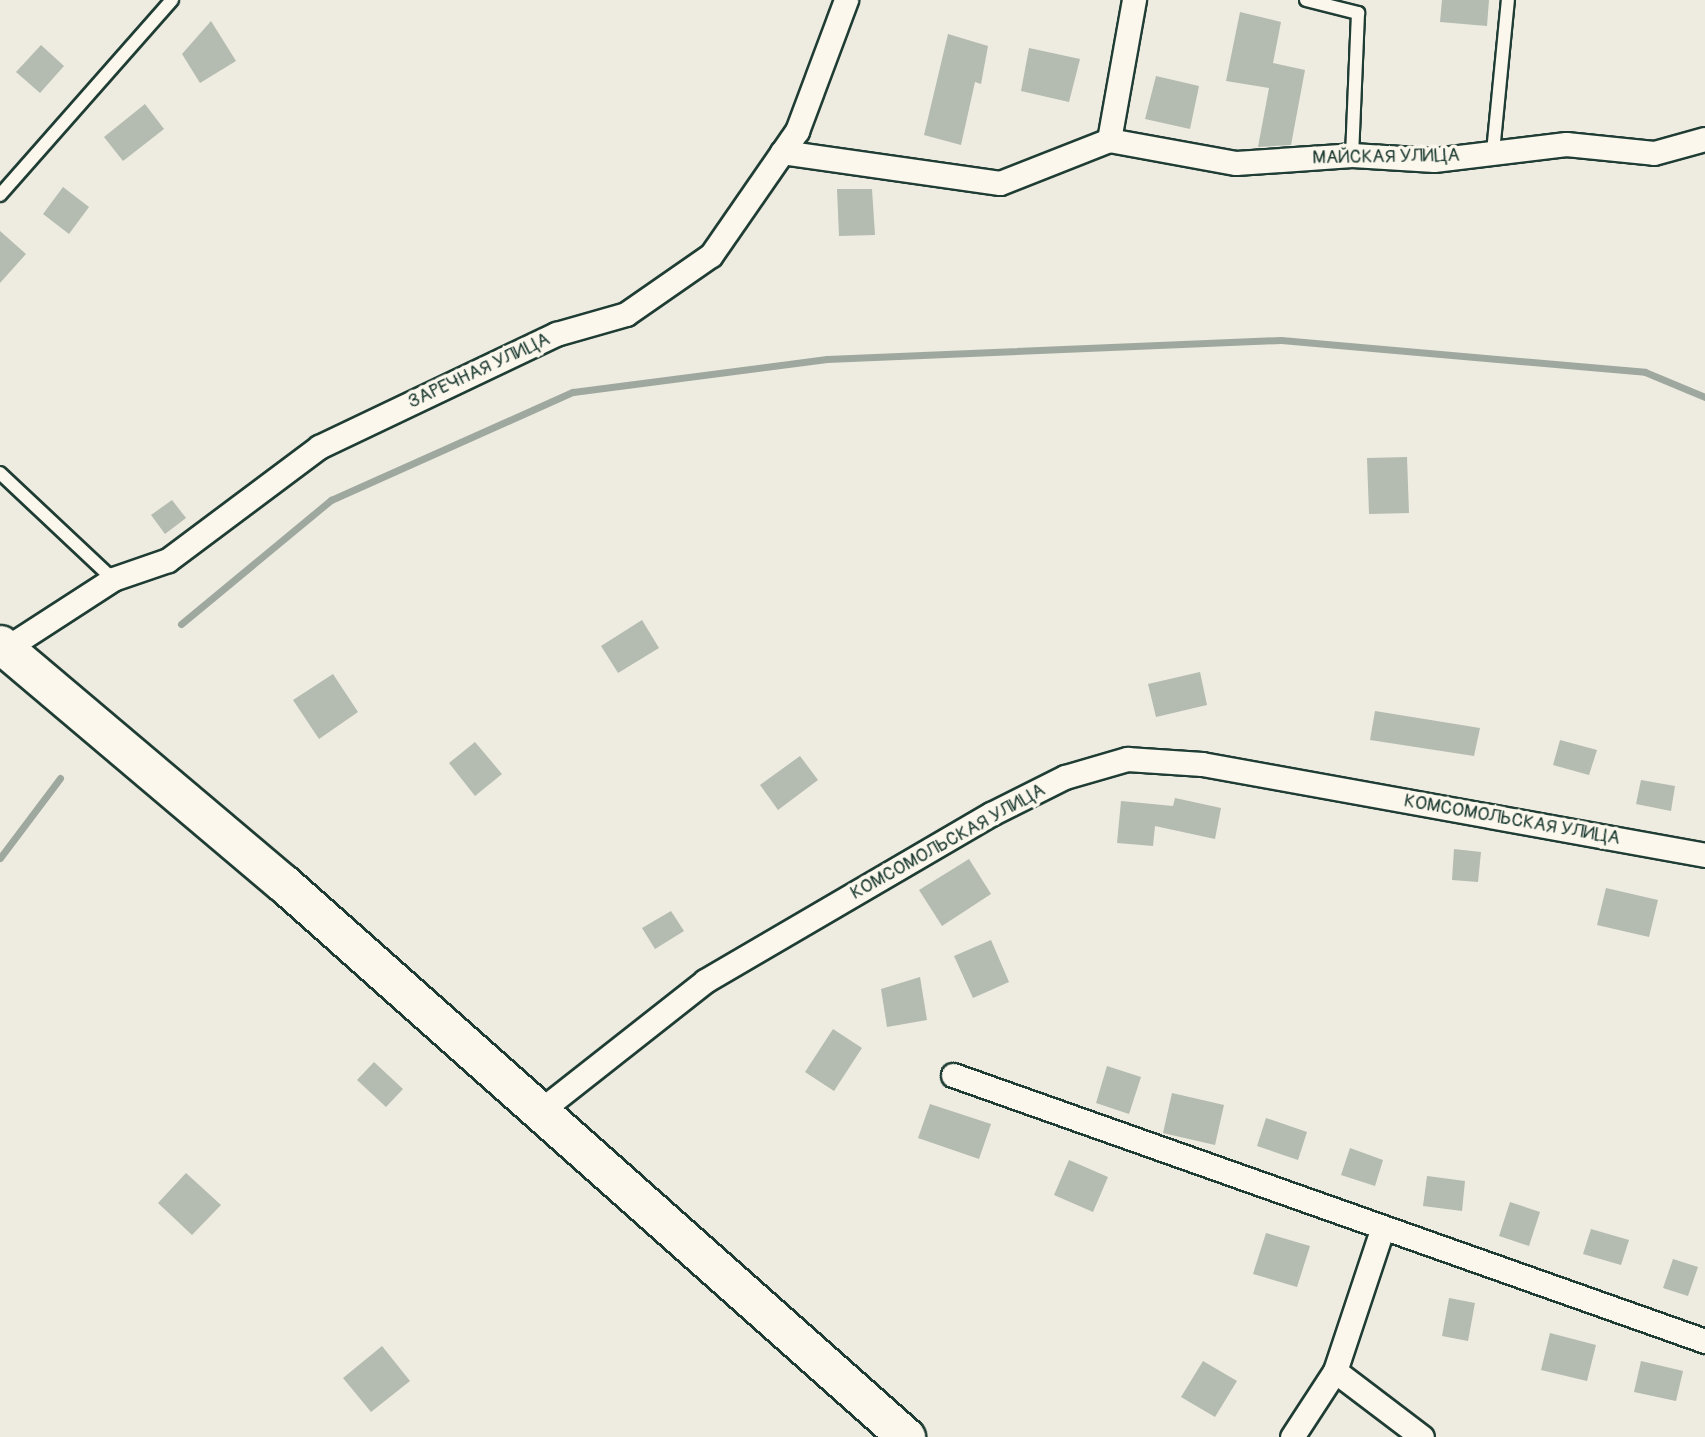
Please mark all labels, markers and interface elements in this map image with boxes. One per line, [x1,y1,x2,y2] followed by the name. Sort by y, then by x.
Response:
[1312,144,1460,170] street label: МАЙСКАЯ УЛИЦА
[404,328,554,414] street label: ЗАРЕЧНАЯ УЛИЦА
[847,779,1049,905] street label: КОМСОМОЛЬСКАЯ УЛИЦА
[1402,790,1622,850] street label: КОМСОМОЛЬСКАЯ УЛИЦА

